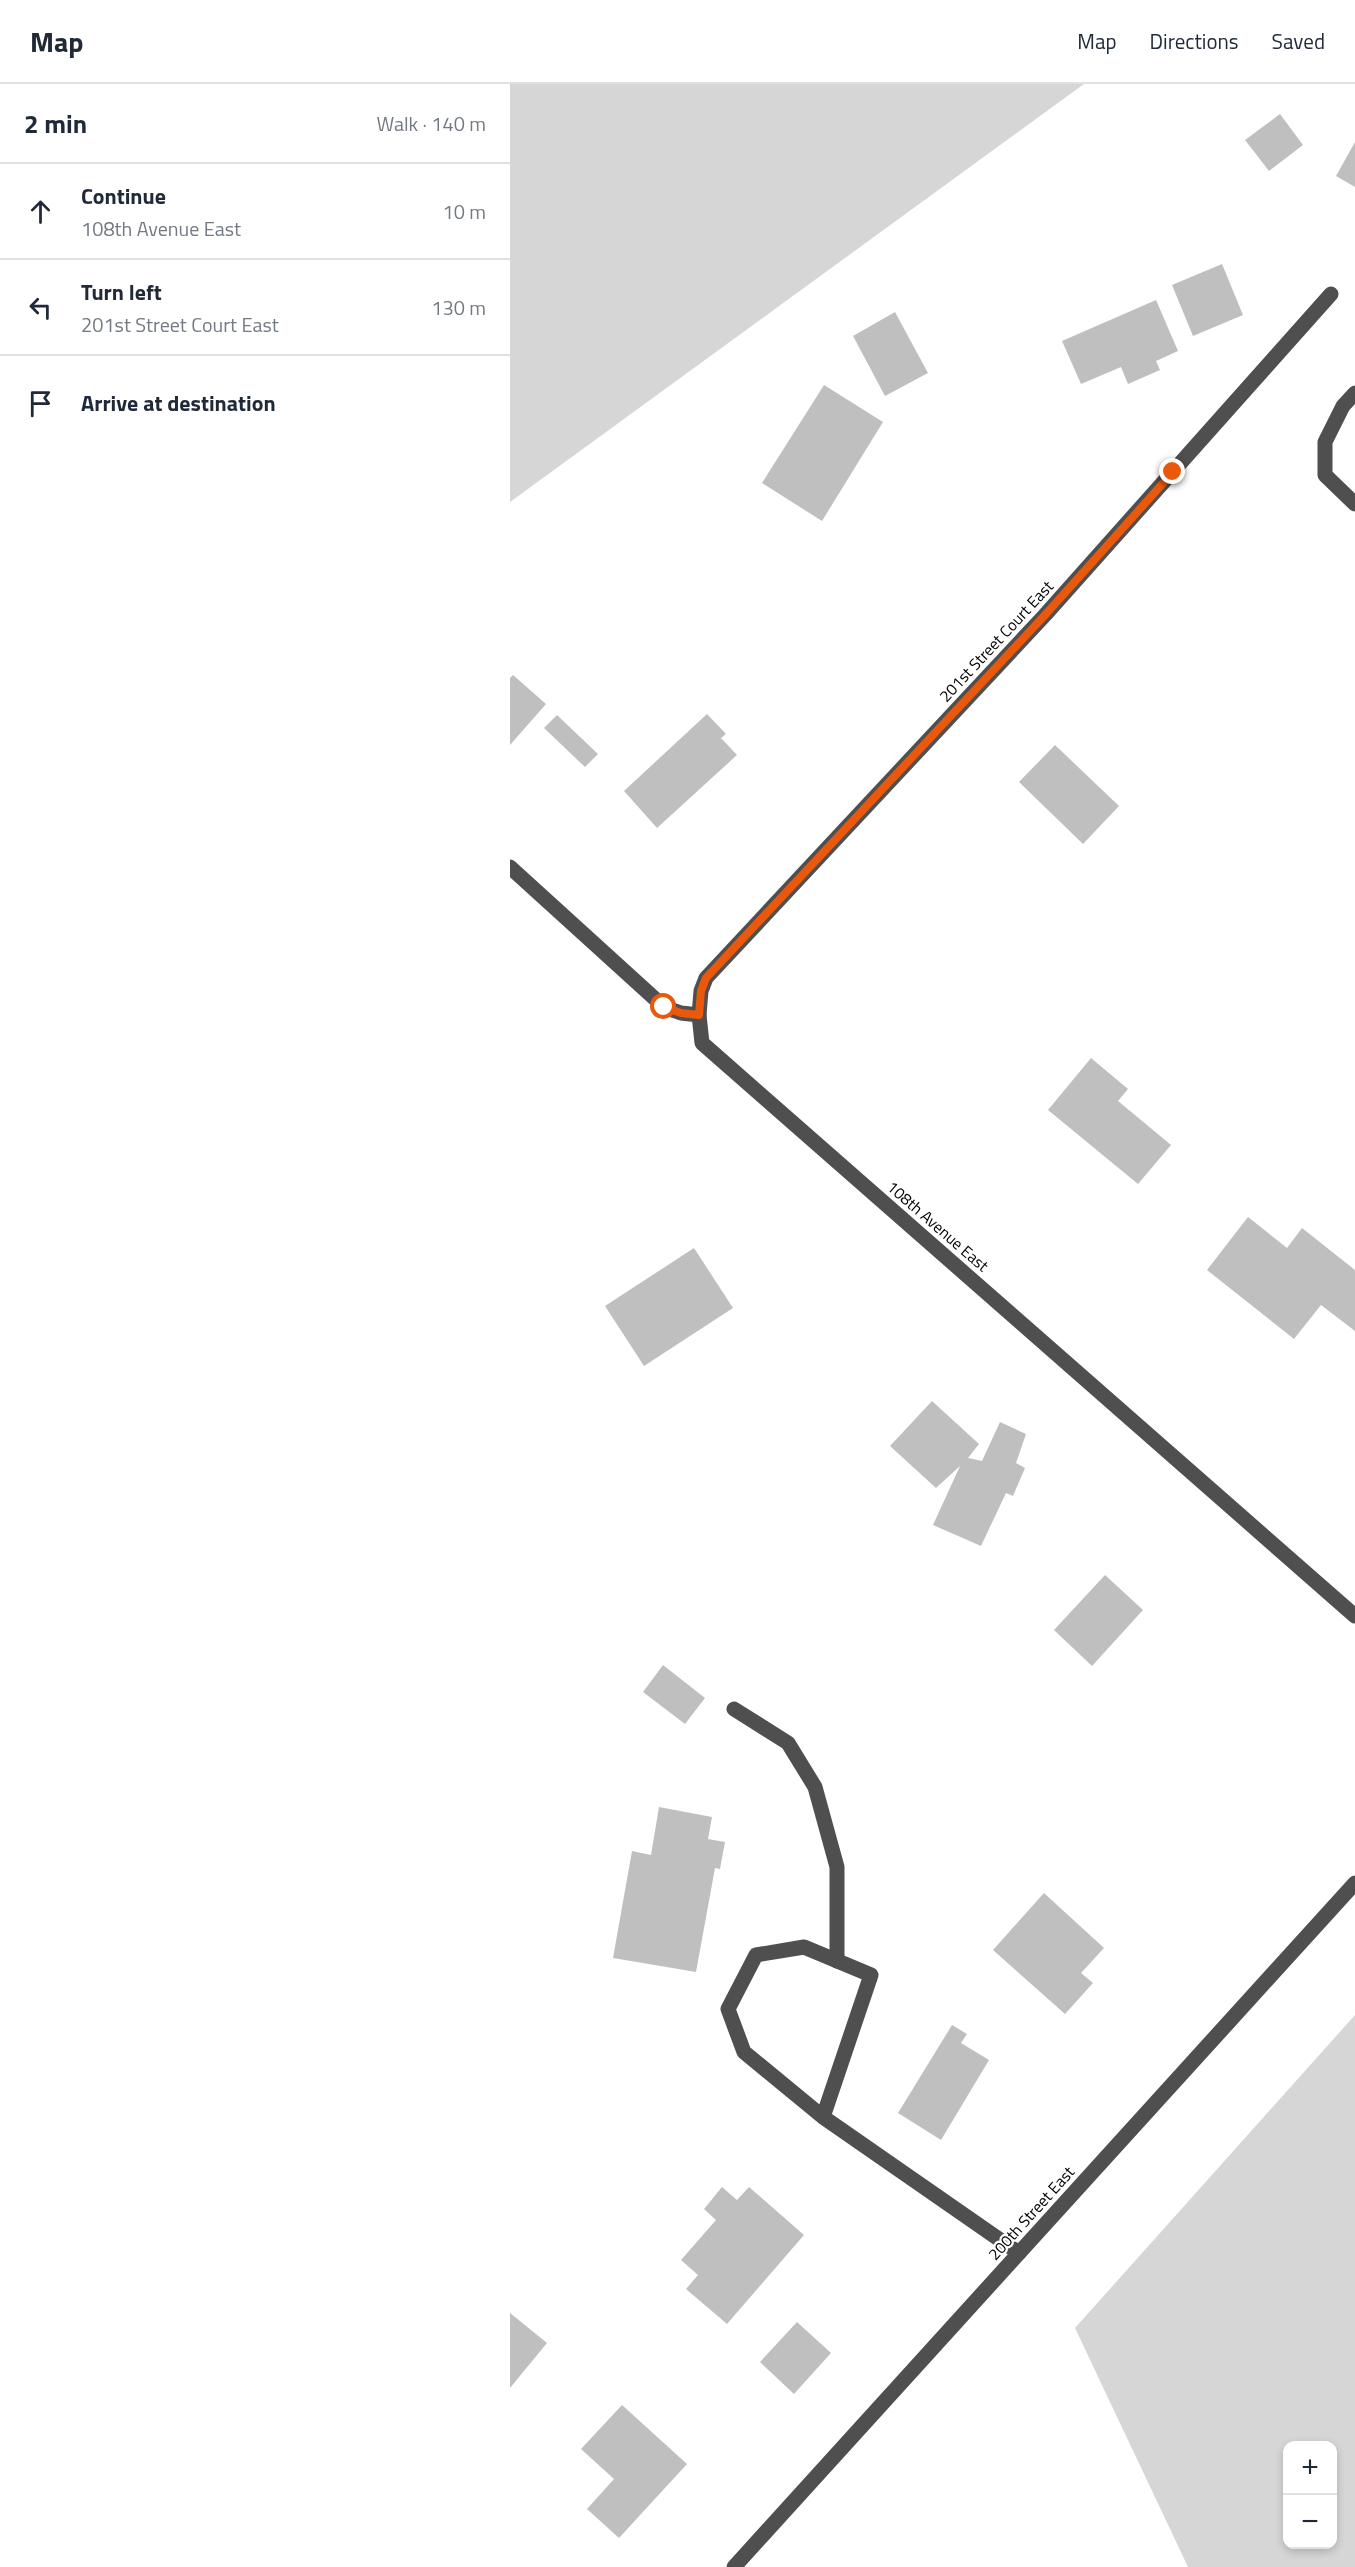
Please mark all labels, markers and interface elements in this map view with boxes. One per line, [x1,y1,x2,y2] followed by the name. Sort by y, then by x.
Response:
[30,20,84,63] text: Map
[1077,25,1117,57] text: Map
[1150,25,1239,57] text: Directions
[1272,25,1325,57] text: Saved
[24,104,87,143] text: 2 min
[377,108,486,139] text: Walk · 140 m
[81,179,166,213] text: Continue
[24,195,57,228] icon: ahead
[442,196,486,227] text: 10 m
[81,213,241,244] text: 108th Avenue East
[81,275,162,309] text: Turn left
[24,291,57,324] icon: left
[431,292,486,323] text: 130 m
[81,309,279,340] text: 201st Street Court East
[81,386,276,420] text: Arrive at destination
[24,387,57,420] icon: arrive
[1159,458,1185,484] route end
[933,575,1059,707] street label: 201st Street Court East
[650,993,676,1019] route start
[882,1175,994,1277] street label: 108th Avenue East
[982,2160,1080,2265] street label: 200th Street East
[1283,2441,1337,2549] map controls
[1283,2441,1337,2495] button: +
[1283,2495,1337,2549] button: −

